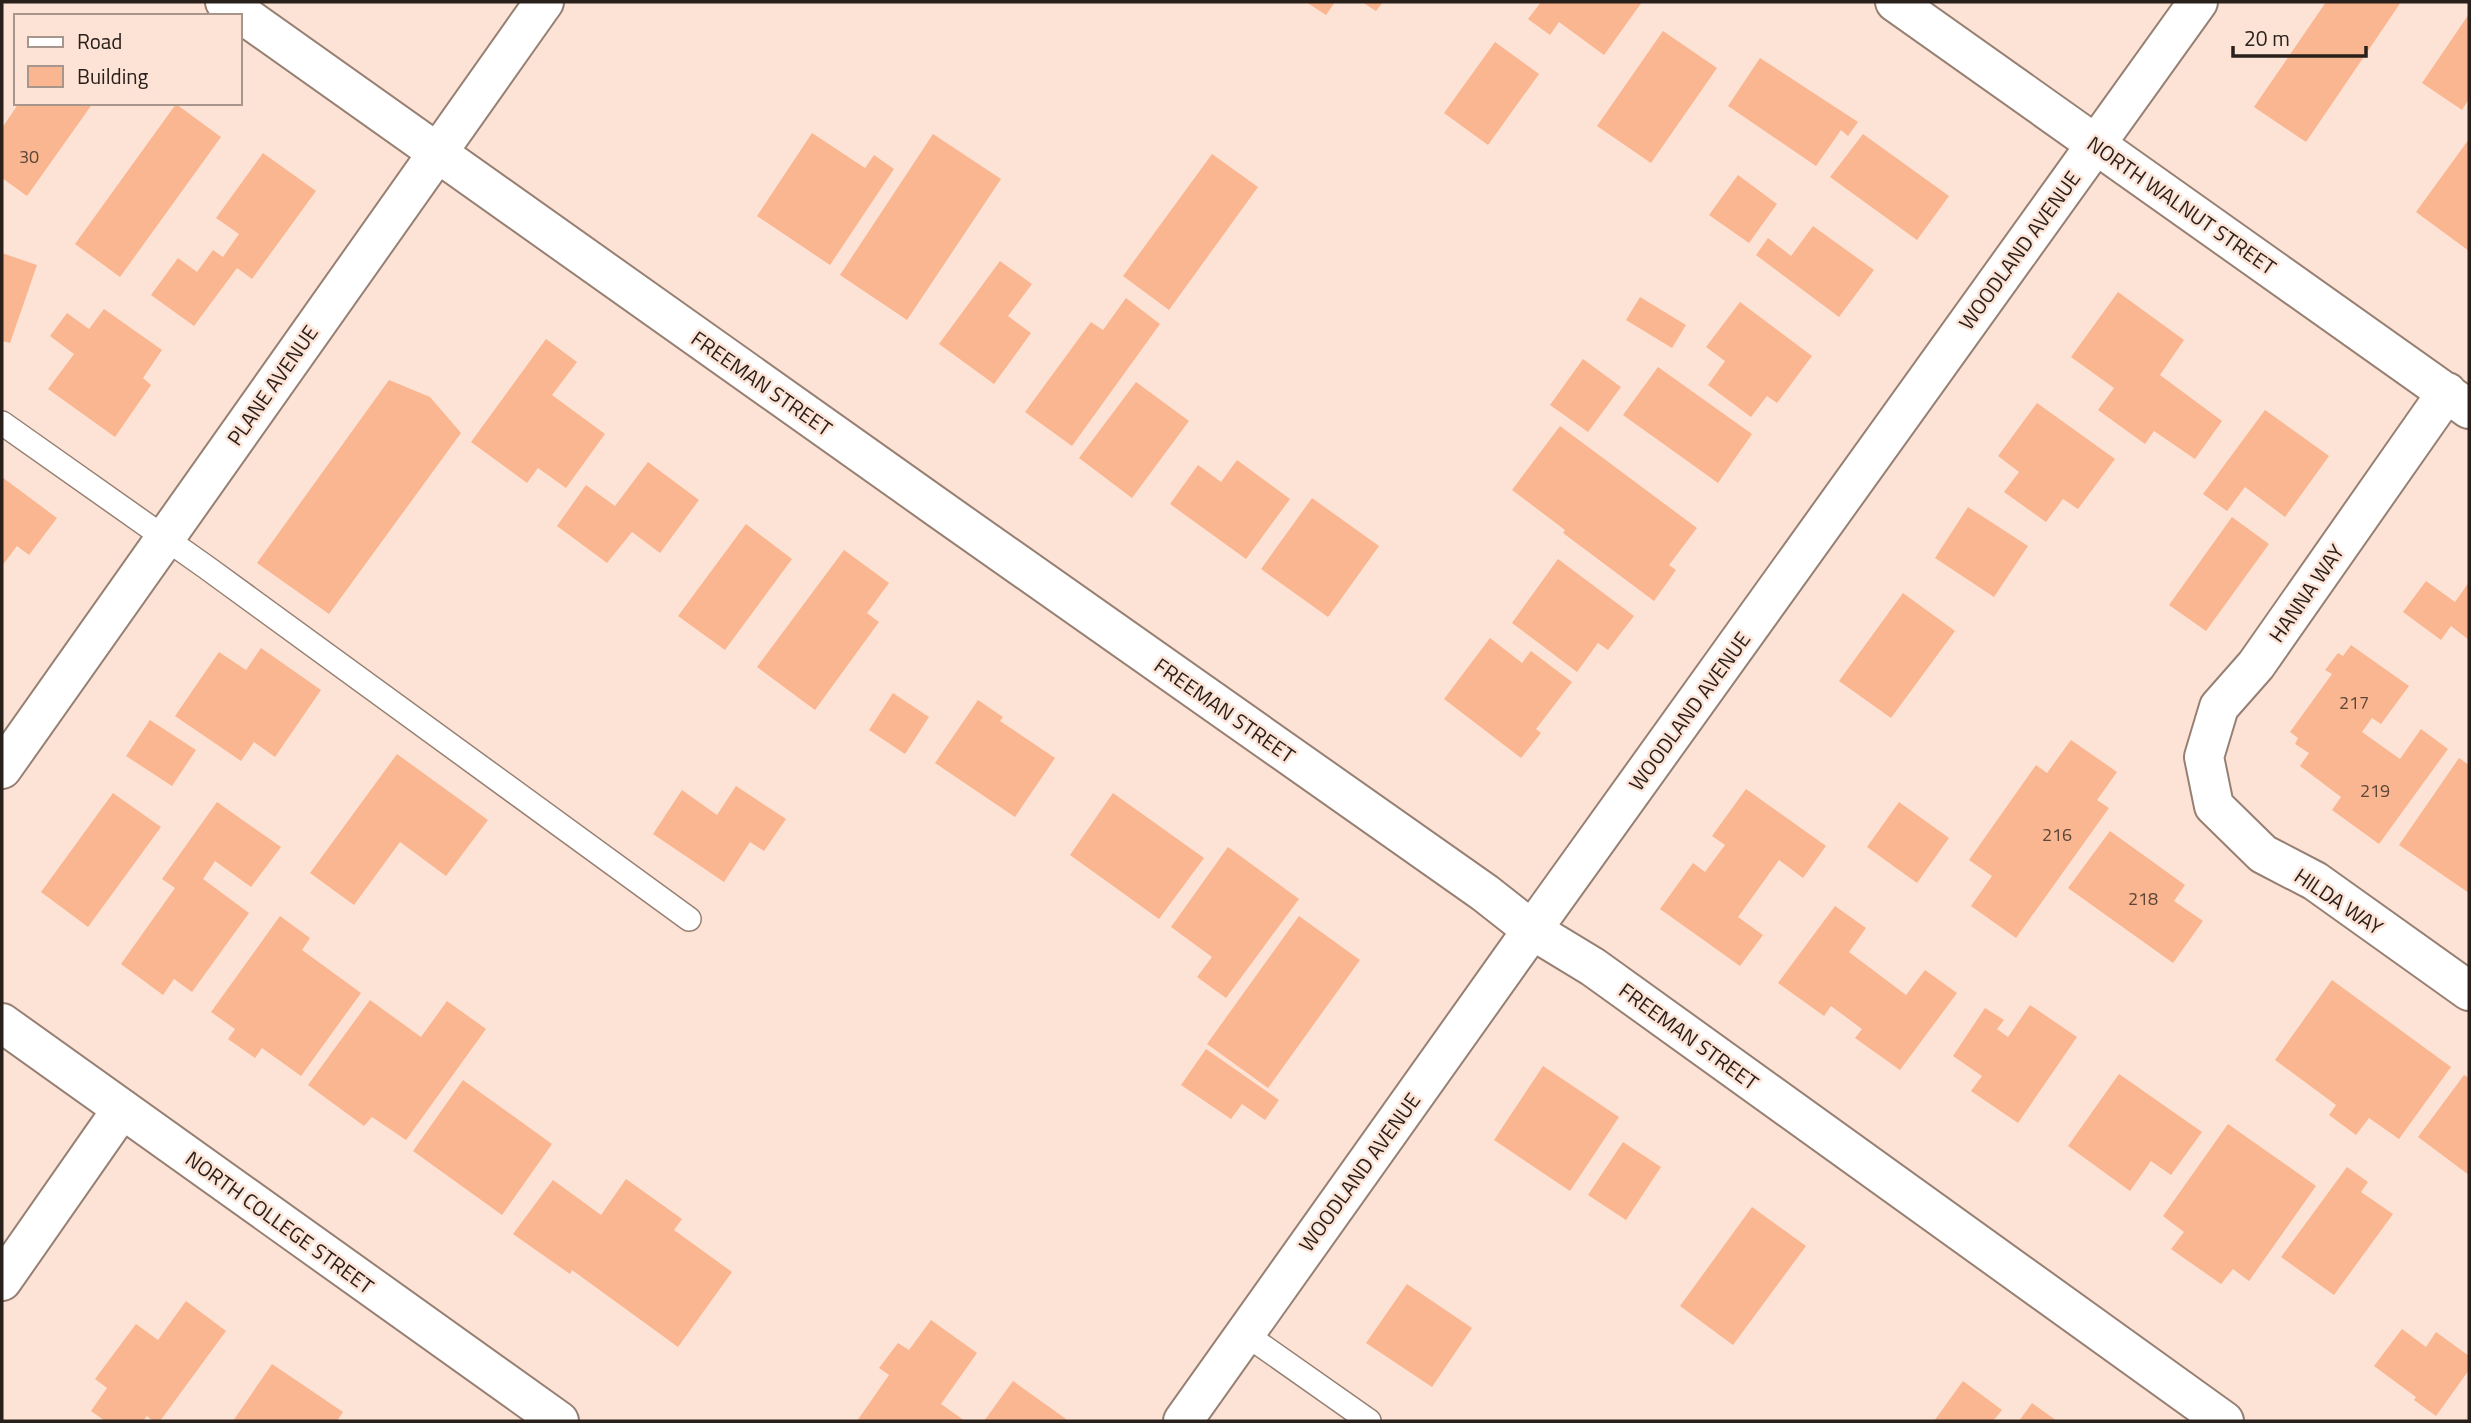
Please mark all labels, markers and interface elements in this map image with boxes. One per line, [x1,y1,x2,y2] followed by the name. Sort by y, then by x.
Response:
[14,14,242,105] legend
[2233,14,2366,58] scale bar
[2244,22,2290,54] text: 20 m
[77,25,122,57] text: Road
[77,60,149,92] text: Building
[2081,128,2283,282] street label: NORTH WALNUT STREET
[19,143,39,170] house number: 30
[1950,164,2088,336] street label: WOODLAND AVENUE
[219,318,325,452] street label: PLANE AVENUE
[685,322,839,444] street label: FREEMAN STREET
[2260,537,2352,649] street label: HANNA WAY
[1620,625,1758,797] street label: WOODLAND AVENUE
[1148,649,1302,771] street label: FREEMAN STREET
[2339,689,2369,716] house number: 217
[2360,777,2390,804] house number: 219
[2042,821,2072,848] house number: 216
[2288,860,2390,943] street label: HILDA WAY
[2128,885,2158,912] house number: 218
[1613,974,1765,1098] street label: FREEMAN STREET
[1290,1086,1428,1258] street label: WOODLAND AVENUE
[179,1143,381,1301] street label: NORTH COLLEGE STREET

